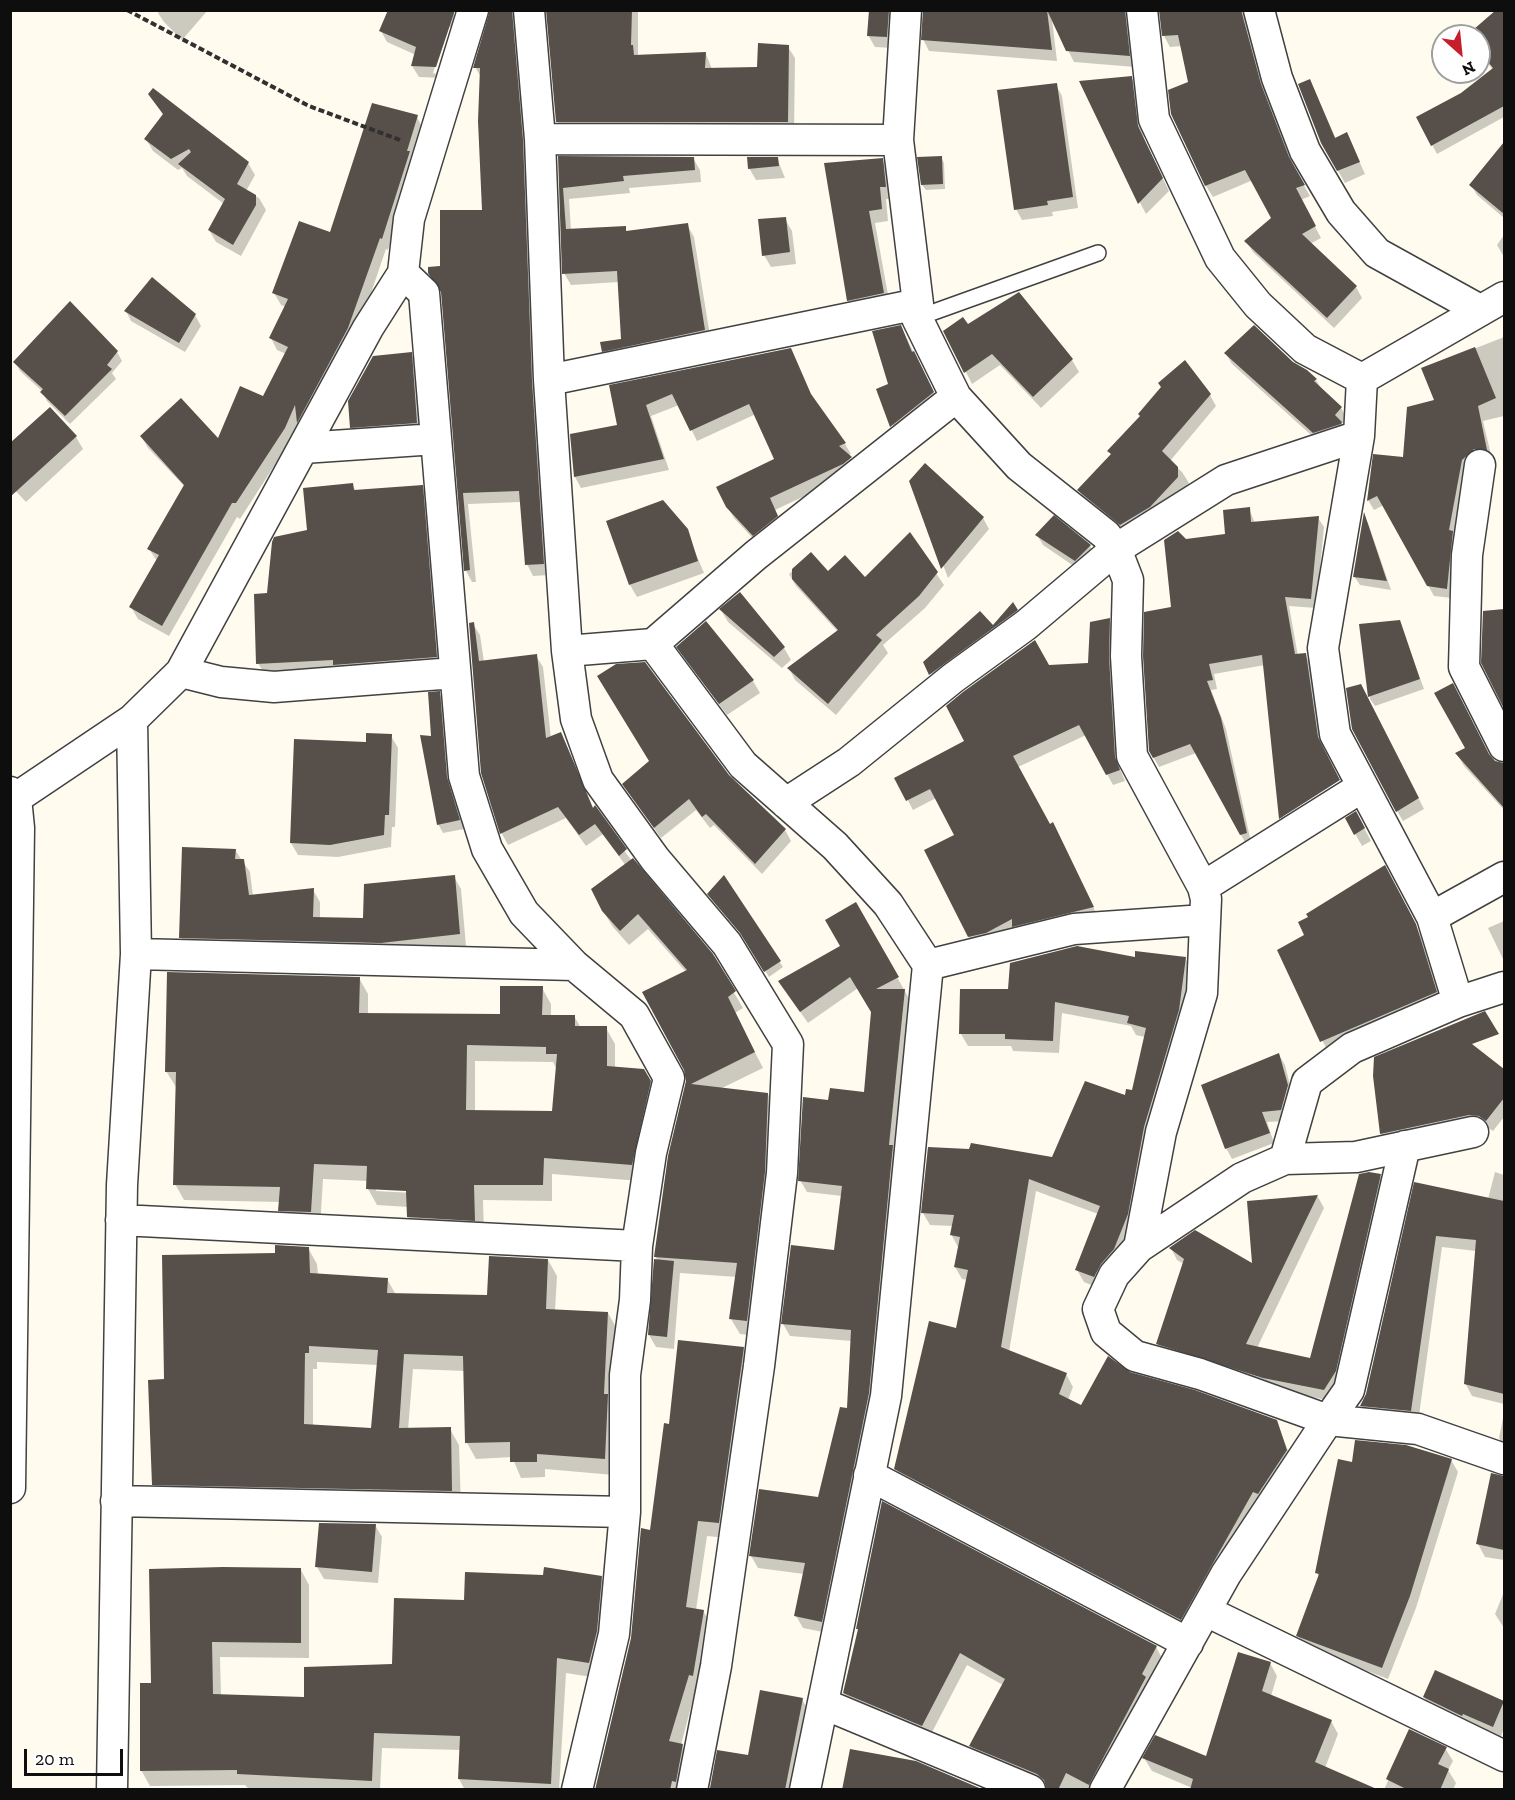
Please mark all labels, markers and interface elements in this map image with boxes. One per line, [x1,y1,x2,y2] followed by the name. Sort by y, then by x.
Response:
[1431,24,1491,84] north arrow
[1459,57,1478,80] text: N
[27,1737,126,1775] scale bar
[35,1748,74,1770] text: 20 m

